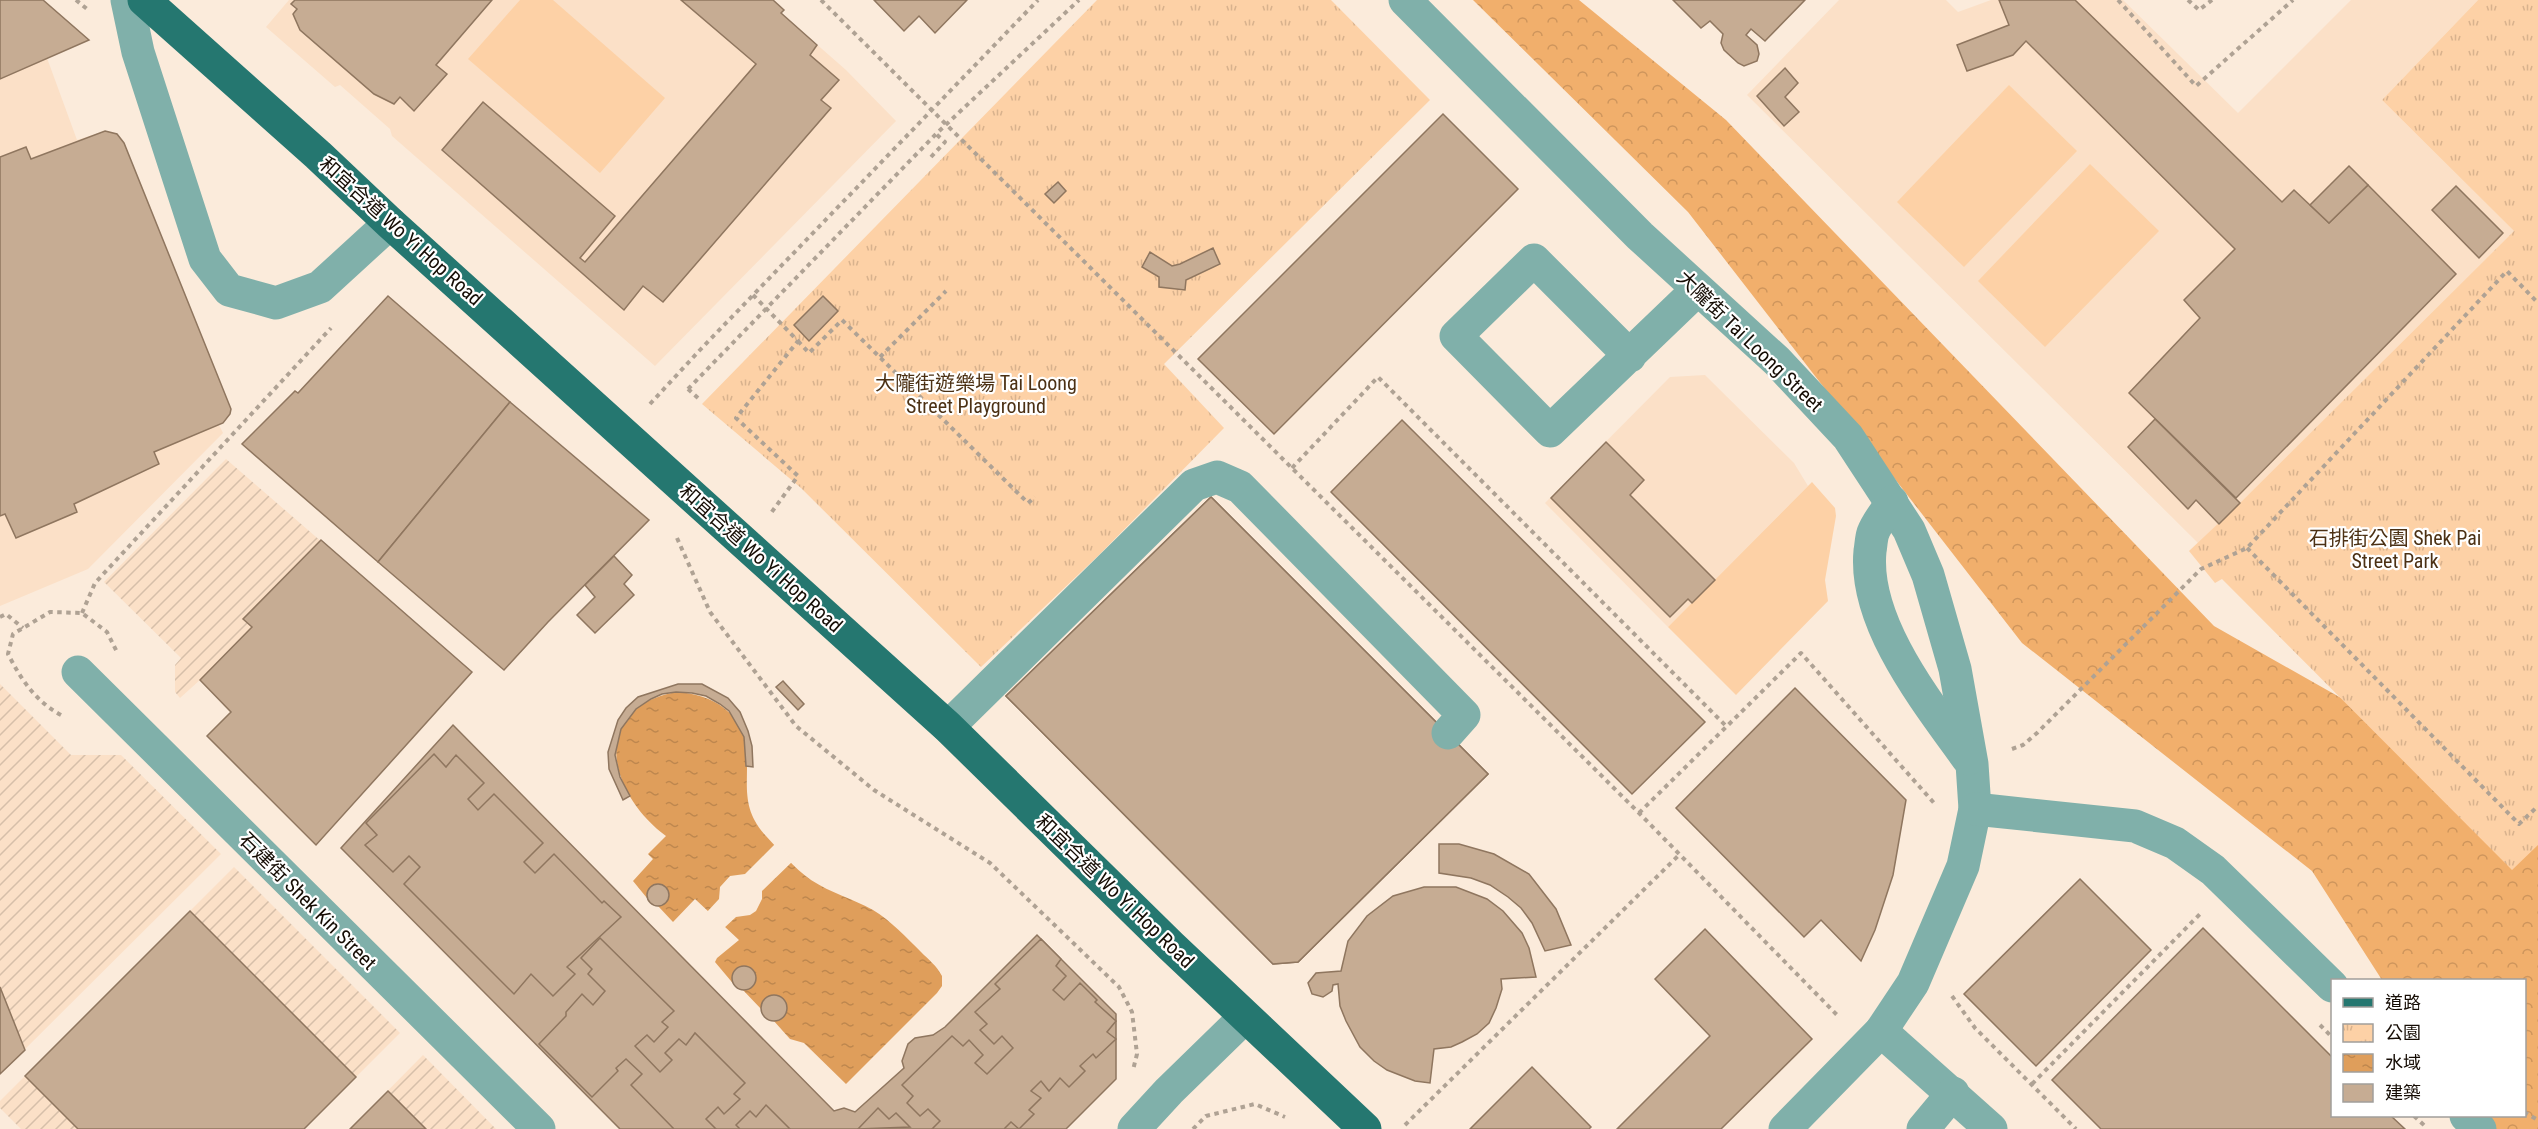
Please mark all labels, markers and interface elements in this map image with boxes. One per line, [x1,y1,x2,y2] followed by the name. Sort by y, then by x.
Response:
[315,152,487,310] street label: 和宜合道 Wo Yi Hop Road
[1672,265,1828,417] street label: 大隴街 Tai Loong Street
[875,371,1077,418] park label: 大隴街遊樂場 Tai Loong Street Playground
[675,479,847,637] street label: 和宜合道 Wo Yi Hop Road
[2309,526,2481,573] park label: 石排街公園 Shek Pai Street Park
[1031,809,1199,973] street label: 和宜合道 Wo Yi Hop Road
[234,827,382,975] street label: 石建街 Shek Kin Street
[2331,979,2526,1117] legend
[2385,992,2421,1013] text: 道路
[2385,1022,2421,1043] text: 公園
[2385,1052,2421,1073] text: 水域
[2385,1082,2421,1103] text: 建築

